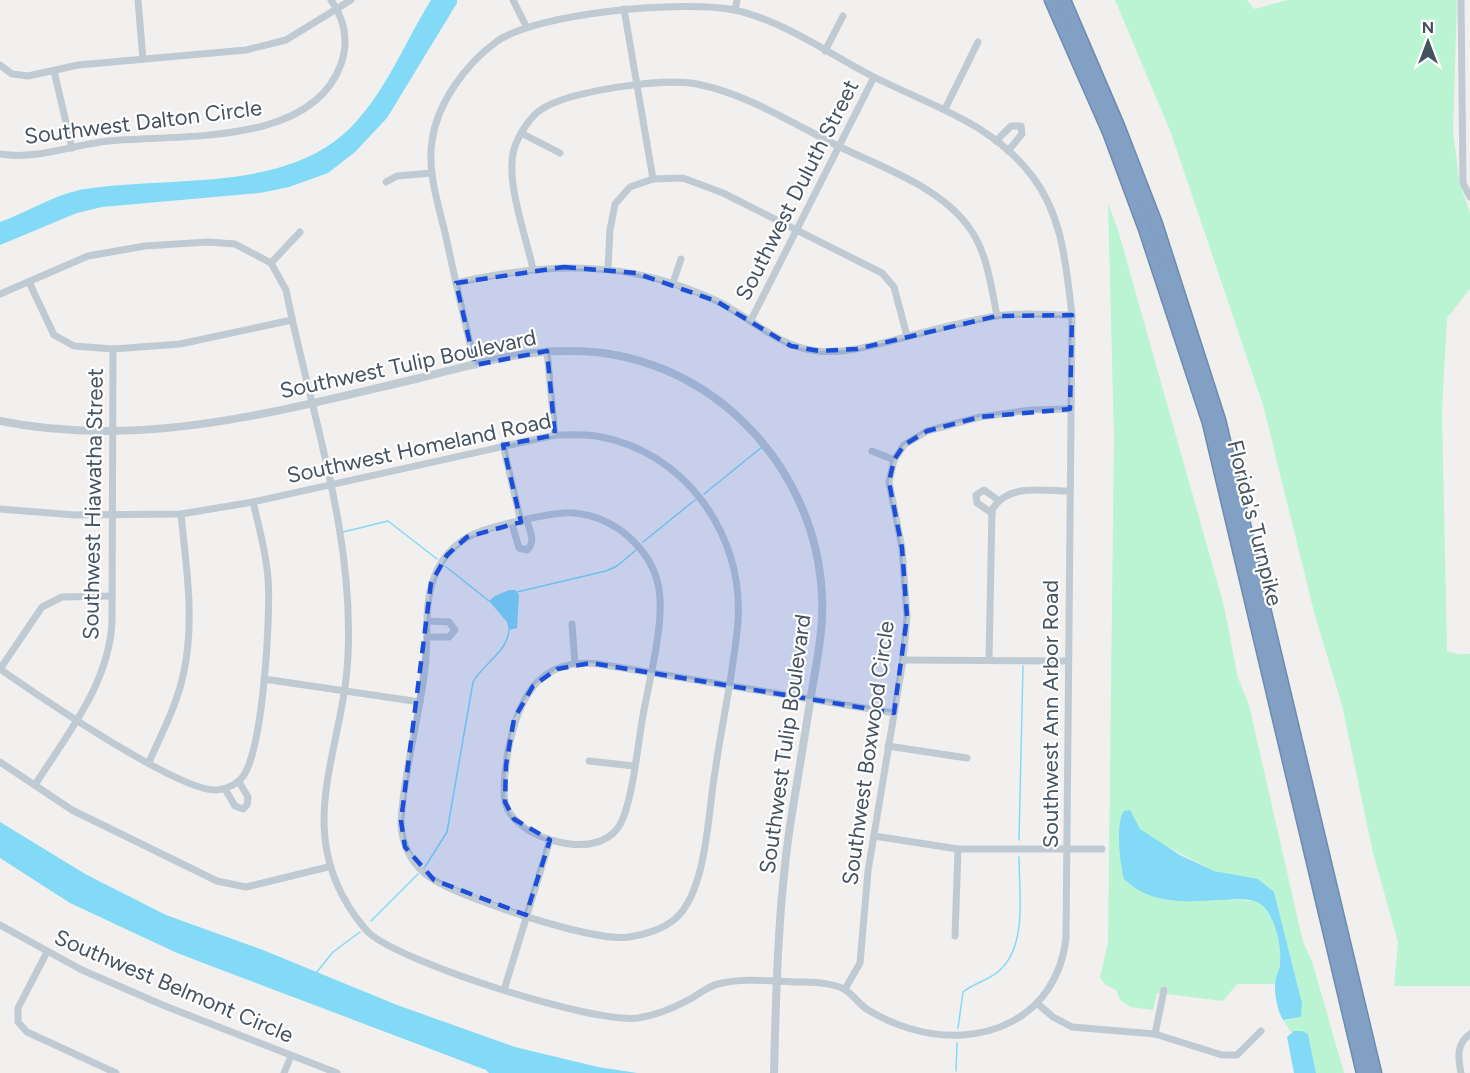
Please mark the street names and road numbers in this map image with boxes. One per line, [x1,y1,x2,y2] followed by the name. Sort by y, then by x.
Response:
[730,75,864,305] street label: Southwest Duluth Street
[23,94,263,150] street label: Southwest Dalton Circle
[277,324,539,404] street label: Southwest Tulip Boulevard
[77,368,109,640] street label: Southwest Hiawatha Street
[284,407,554,489] street label: Southwest Homeland Road
[1221,437,1289,609] street label: Florida's Turnpike
[1037,580,1064,848] street label: Southwest Ann Arbor Road
[753,613,817,875] street label: Southwest Tulip Boulevard
[836,619,900,887] street label: Southwest Boxwood Circle
[50,923,298,1049] street label: Southwest Belmont Circle

